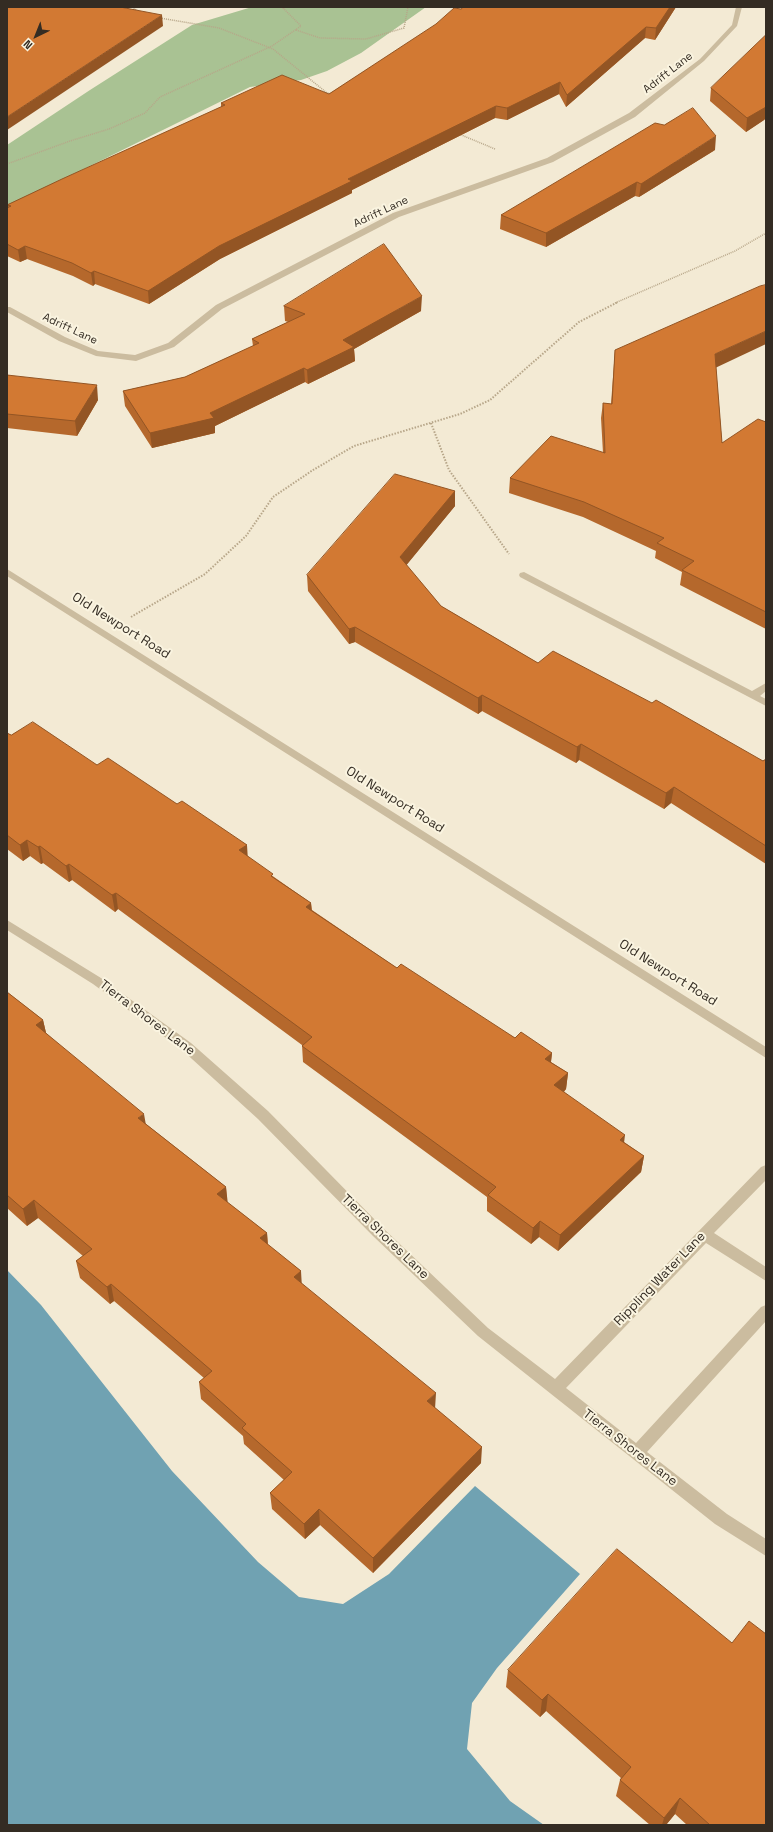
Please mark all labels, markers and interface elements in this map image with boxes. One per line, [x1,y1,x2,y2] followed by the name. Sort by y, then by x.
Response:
[16,16,56,56] north arrow
[20,37,35,52] text: N
[641,50,695,96] street label: Adrift Lane
[351,194,411,230] street label: Adrift Lane
[40,311,100,347] street label: Adrift Lane
[69,590,173,662] street label: Old Newport Road
[343,764,447,836] street label: Old Newport Road
[616,937,720,1009] street label: Old Newport Road
[96,977,198,1059] street label: Tierra Shores Lane
[338,1191,432,1283] street label: Tierra Shores Lane
[611,1229,709,1329] street label: Rippling Water Lane
[580,1406,680,1490] street label: Tierra Shores Lane

